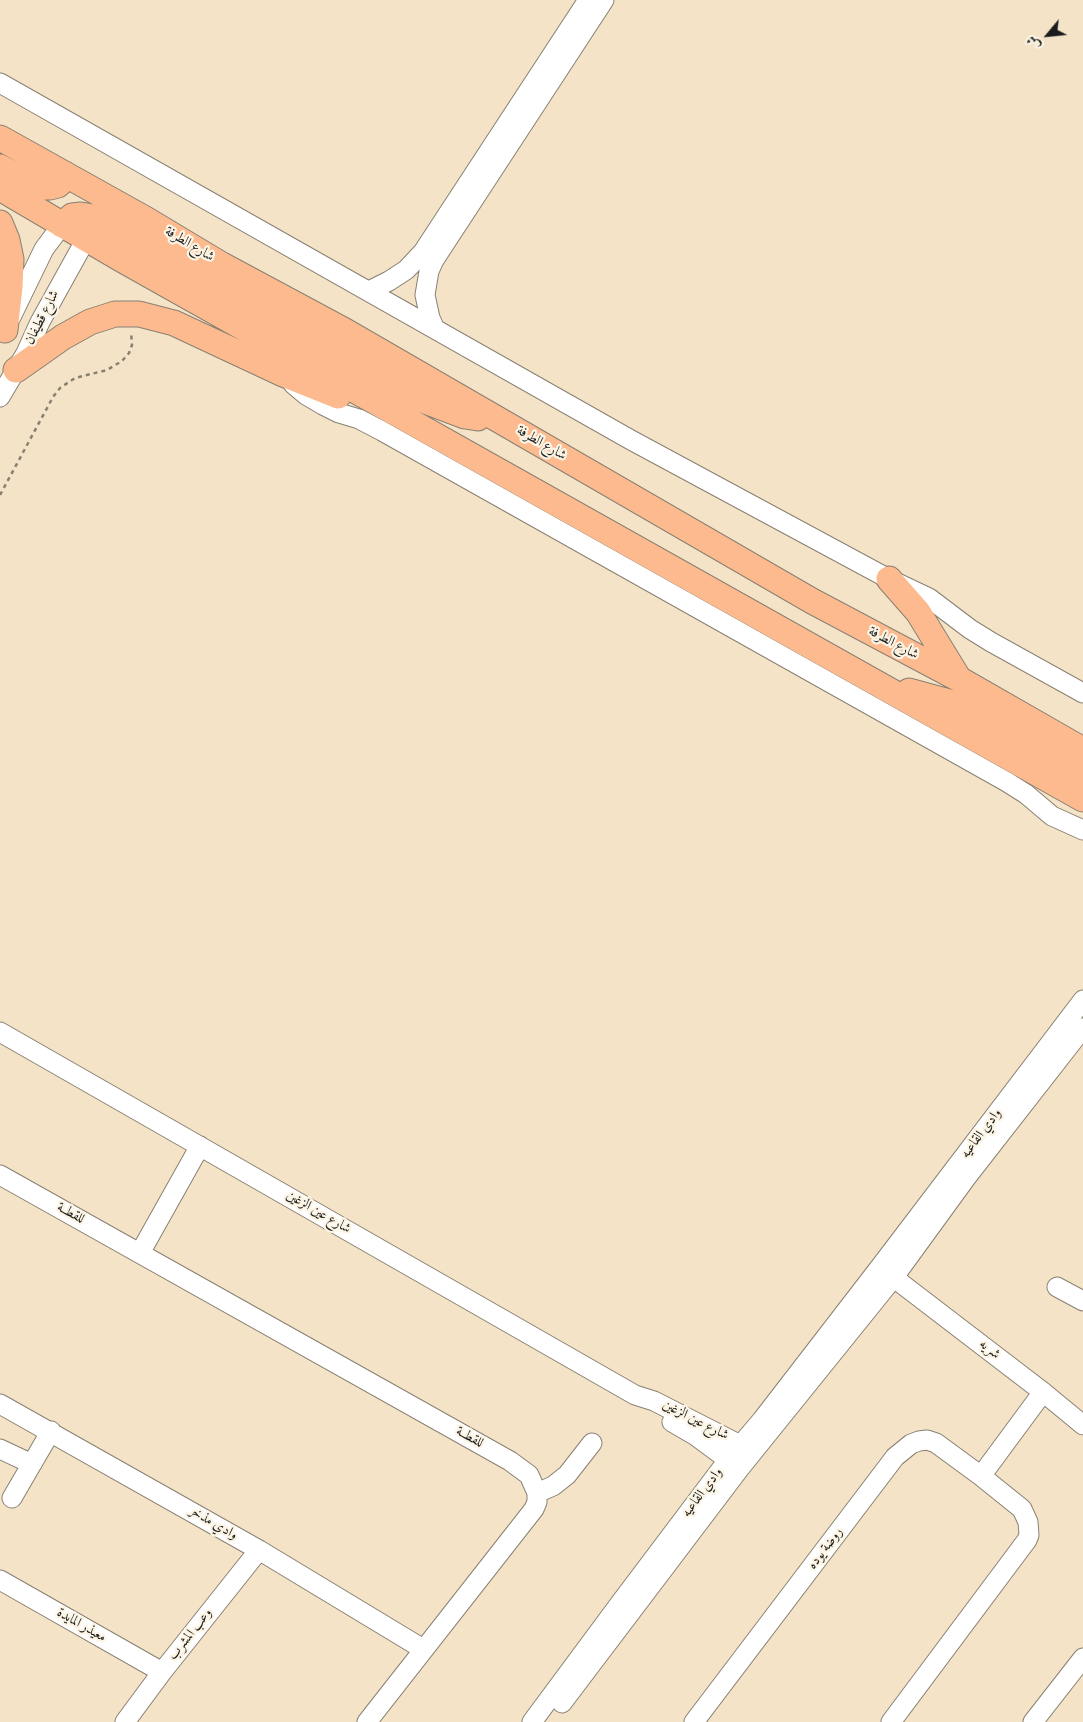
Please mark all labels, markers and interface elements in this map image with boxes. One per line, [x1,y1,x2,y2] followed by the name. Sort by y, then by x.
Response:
[1023,10,1073,60] north arrow
[1023,32,1046,53] text: ش
[161,224,217,266] street label: شارع الطرفة
[22,288,64,348] street label: شارع قطيفان
[513,423,569,465] street label: شارع الطرفة
[865,624,921,664] street label: شارع الطرفة
[958,1106,1006,1162] street label: وادي القاعيه
[283,1188,353,1238] street label: شارع عين الزغين
[53,1200,87,1228] street label: للقطــة
[975,1337,1003,1363] street label: شريه
[659,1397,731,1445] street label: شارع عين الزغين
[452,1424,486,1452] street label: للقطــة
[679,1465,727,1521] street label: وادي القاعيه
[186,1504,240,1544] street label: وادي مذخر
[805,1525,847,1573] street label: روضة يوده
[53,1605,109,1647] street label: معيذر المايدة
[165,1606,217,1664] street label: وعب المشرب

